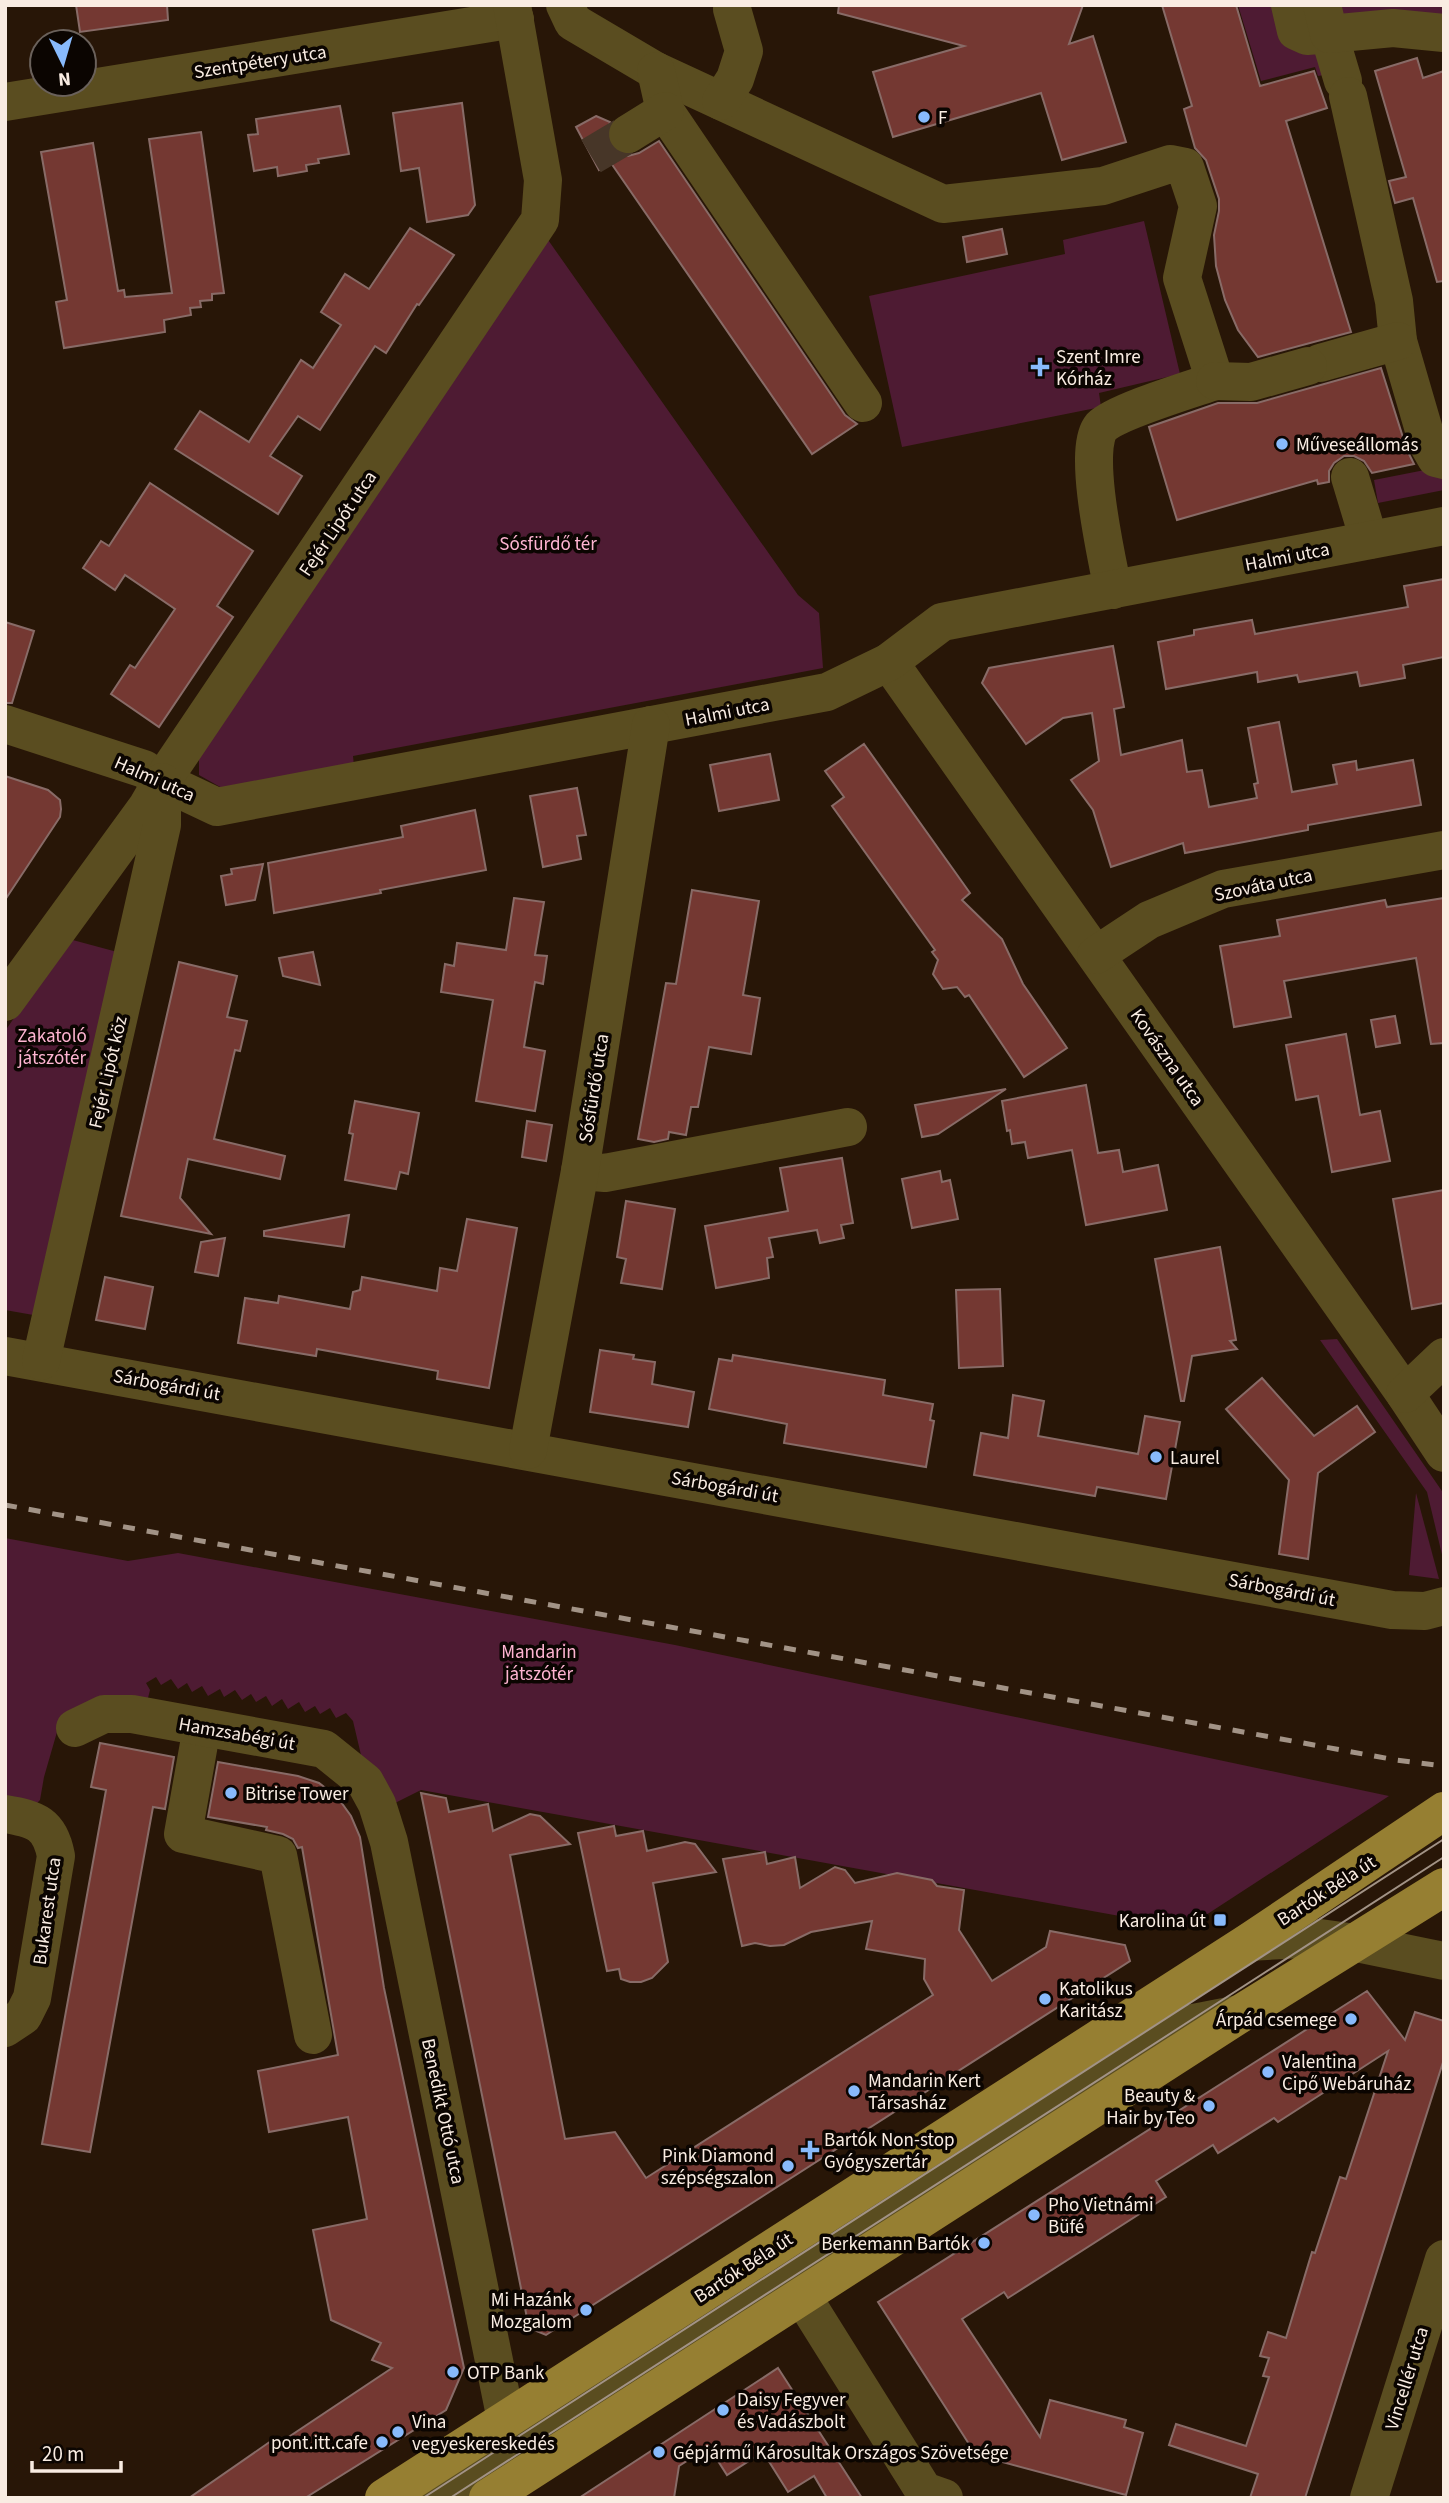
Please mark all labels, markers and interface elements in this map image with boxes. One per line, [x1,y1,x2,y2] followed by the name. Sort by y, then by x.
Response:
[28,28,98,98] north arrow
[192,39,328,86] street label: Szentpétery utca
[57,64,72,92] text: N
[938,105,947,132] place label: F
[916,109,932,125] marker: F
[1056,344,1141,393] place label: Szent Imre Kórház
[1030,357,1050,377] marker: Szent Imre Kórház
[1296,432,1418,459] place label: Műveseállomás
[1274,436,1290,452] marker: Műveseállomás
[293,466,384,582] street label: Fejér Lipót utca
[499,531,597,558] park label: Sósfürdő tér
[1243,536,1332,579] street label: Halmi utca
[683,691,772,734] street label: Halmi utca
[110,750,199,809] street label: Halmi utca
[1212,862,1315,909] street label: Szováta utca
[1123,1004,1210,1112] street label: Kovászna utca
[82,1013,135,1131] street label: Fejér Lipót köz
[17,1023,87,1072] park label: Zakatoló játszótér
[573,1032,616,1145] street label: Sósfürdő utca
[111,1363,223,1408] street label: Sárbogárdi út
[1170,1445,1220,1472] place label: Laurel
[1148,1449,1164,1465] marker: Laurel
[669,1465,781,1510] street label: Sárbogárdi út
[1226,1567,1338,1614] street label: Sárbogárdi út
[501,1639,577,1688] park label: Mandarin játszótér
[176,1711,298,1758] street label: Hamzsabégi út
[245,1781,349,1808] place label: Bitrise Tower
[223,1785,239,1801] marker: Bitrise Tower
[1272,1849,1382,1933] street label: Bartók Béla út
[27,1856,68,1967] street label: Bukarest utca
[1119,1908,1207,1935] place label: Karolina út
[1212,1912,1228,1928] marker: Karolina út
[1059,1976,1133,2025] place label: Katolikus Karitász
[1037,1991,1053,2007] marker: Katolikus Karitász
[1216,2007,1337,2034] place label: Árpád csemege
[1343,2011,1359,2027] marker: Árpád csemege
[414,2036,471,2187] street label: Benedikt Ottó utca
[1282,2049,1411,2098] place label: Valentina Cipő Webáruház
[1260,2064,1276,2080] marker: Valentina Cipő Webáruház
[868,2068,981,2117] place label: Mandarin Kert Társasház
[846,2083,862,2099] marker: Mandarin Kert Társasház
[1106,2083,1195,2132] place label: Beauty & Hair by Teo
[1201,2098,1217,2114] marker: Beauty & Hair by Teo
[824,2127,955,2176] place label: Bartók Non-stop Gyógyszertár
[802,2142,818,2158] marker: Bartók Non-stop Gyógyszertár
[661,2143,774,2192] place label: Pink Diamond szépségszalon
[780,2158,796,2174] marker: Pink Diamond szépségszalon
[1048,2192,1154,2241] place label: Pho Vietnámi Büfé
[1026,2207,1042,2223] marker: Pho Vietnámi Büfé
[689,2226,799,2310] street label: Bartók Béla út
[821,2231,971,2258] place label: Berkemann Bartók
[976,2235,992,2251] marker: Berkemann Bartók
[490,2287,573,2336] place label: Mi Hazánk Mozgalom
[578,2302,594,2318] marker: Mi Hazánk Mozgalom
[1379,2324,1436,2433] street label: Vincellér utca
[467,2360,545,2387] place label: OTP Bank
[445,2364,461,2380] marker: OTP Bank
[737,2387,846,2436] place label: Daisy Fegyver és Vadászbolt
[715,2402,731,2418] marker: Daisy Fegyver és Vadászbolt
[412,2409,555,2458] place label: Vina vegyeskereskedés
[390,2424,406,2440] marker: Vina vegyeskereskedés
[32,2430,121,2474] scale bar
[271,2430,368,2457] place label: pont.itt.cafe
[374,2434,390,2450] marker: pont.itt.cafe
[42,2439,84,2469] text: 20 m
[673,2440,1009,2467] place label: Gépjármű Károsultak Országos Szövetsége
[651,2444,667,2460] marker: Gépjármű Károsultak Országos Szövetsége

